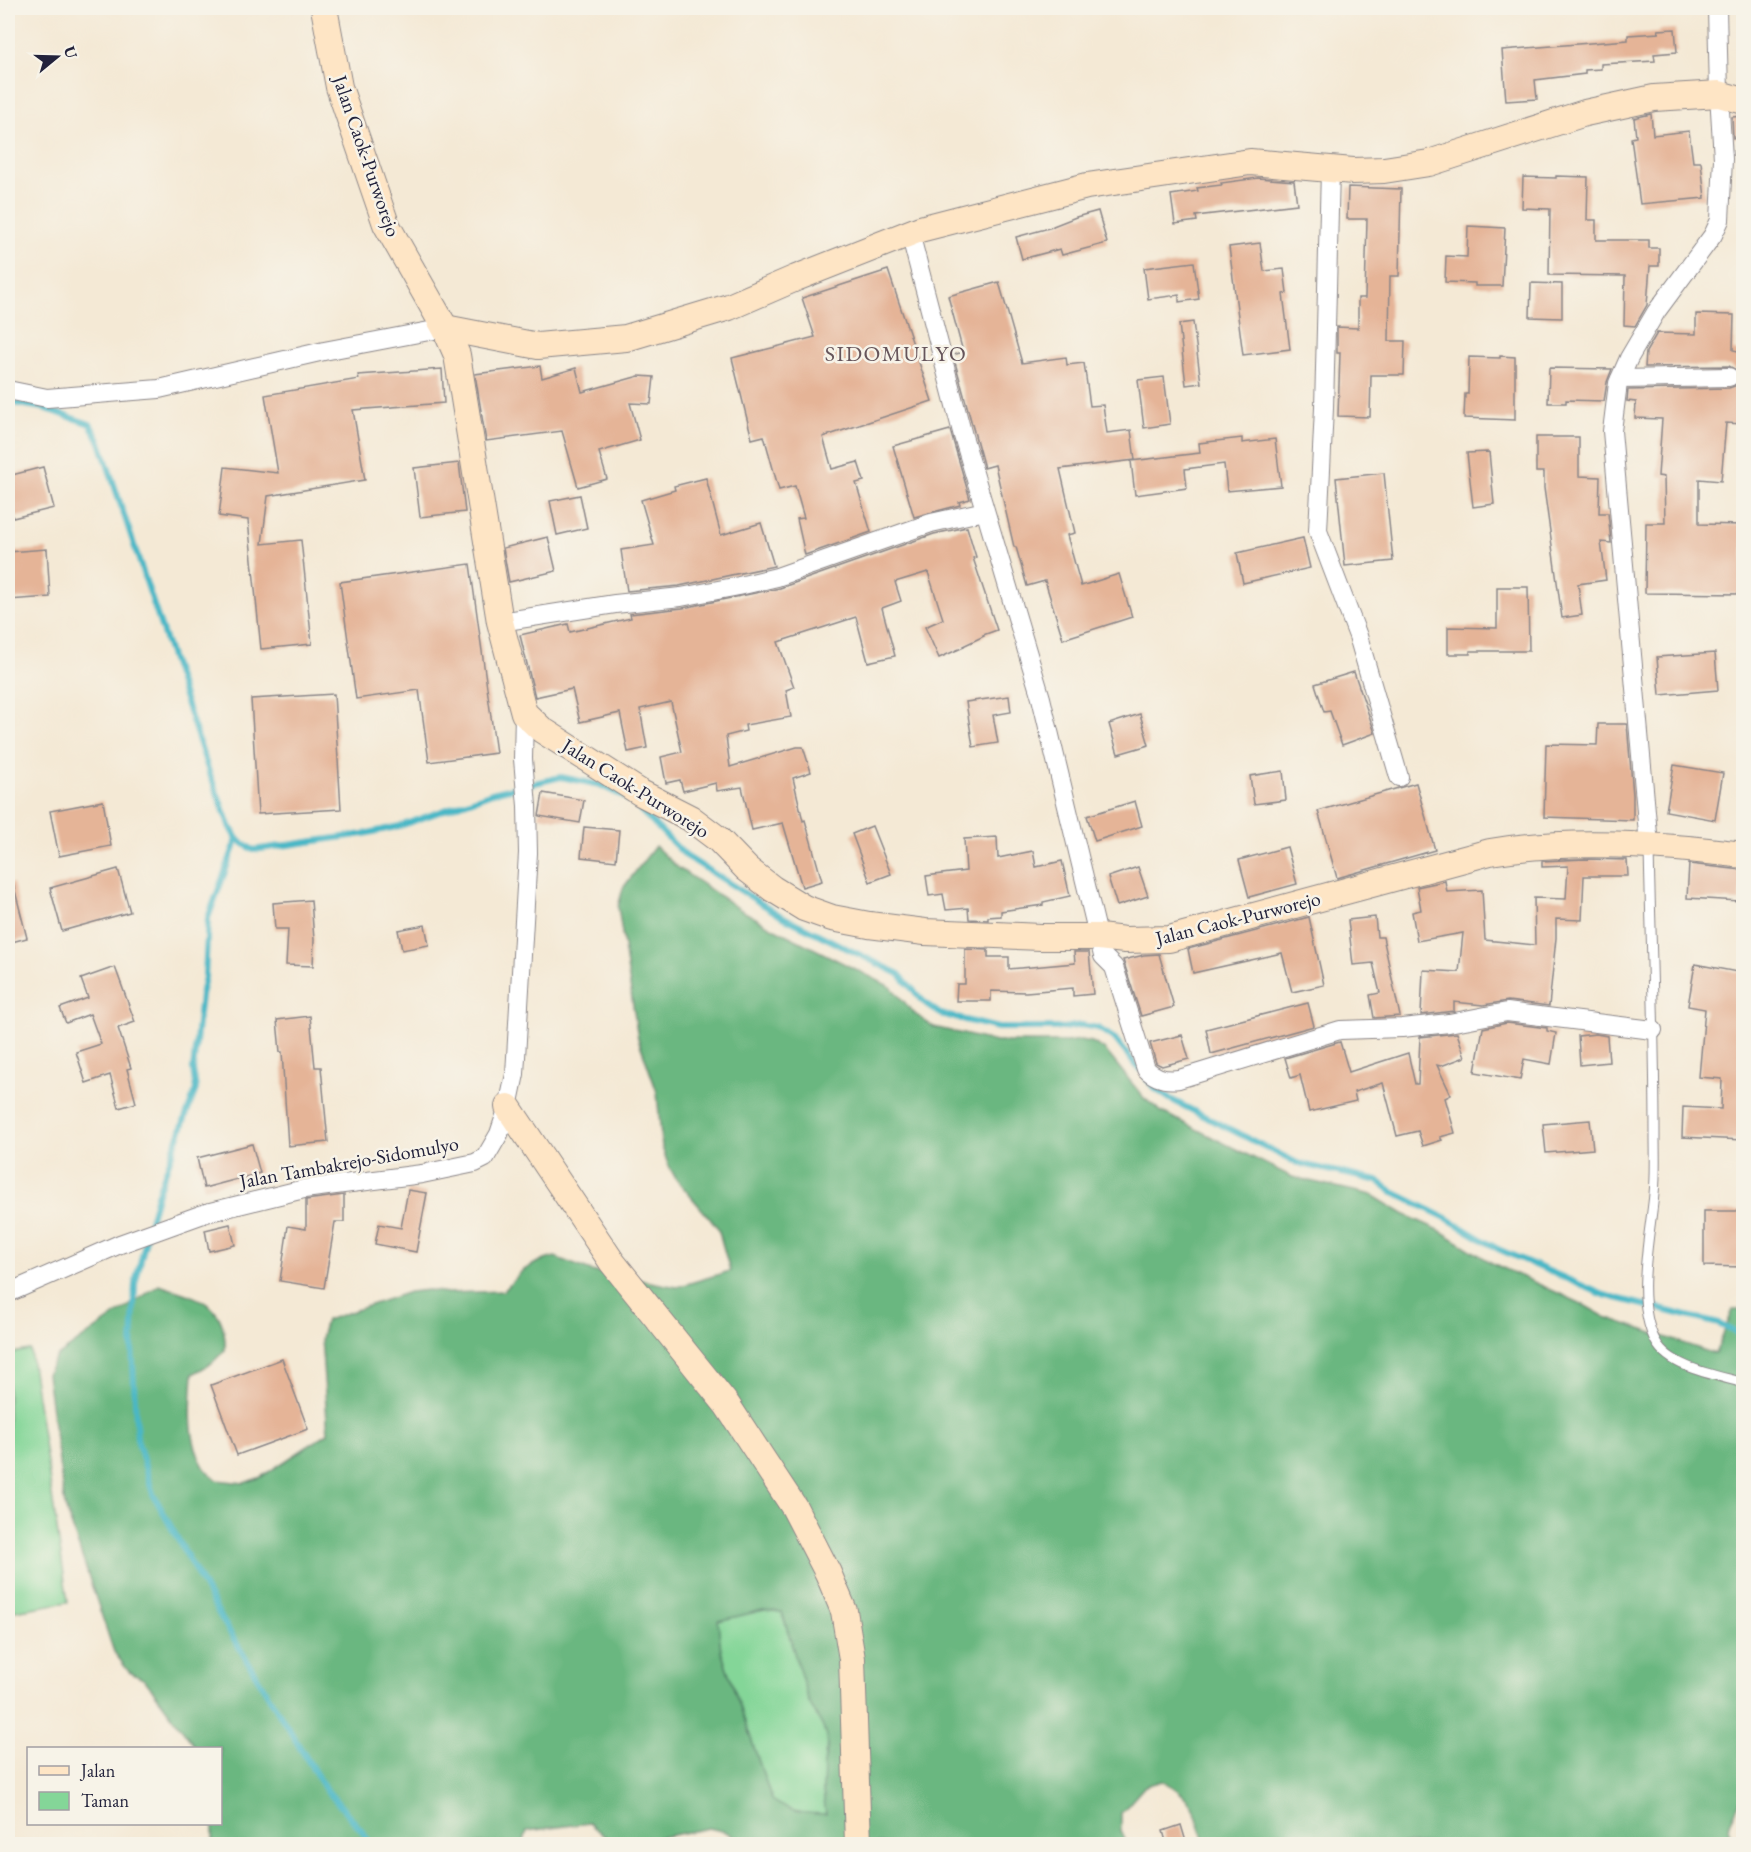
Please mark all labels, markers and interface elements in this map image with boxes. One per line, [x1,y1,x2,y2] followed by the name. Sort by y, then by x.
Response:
[27,27,87,87] north arrow
[59,43,83,61] text: U
[327,70,407,240] street label: Jalan Caok-Purworejo
[825,339,967,368] district label: SIDOMULYO
[556,731,715,844] street label: Jalan Caok-Purworejo
[1151,885,1323,952] street label: Jalan Caok-Purworejo
[236,1130,461,1194] street label: Jalan Tambakrejo-Sidomulyo
[27,1747,222,1825] legend
[79,1759,116,1782] text: Jalan
[81,1789,130,1812] text: Taman

